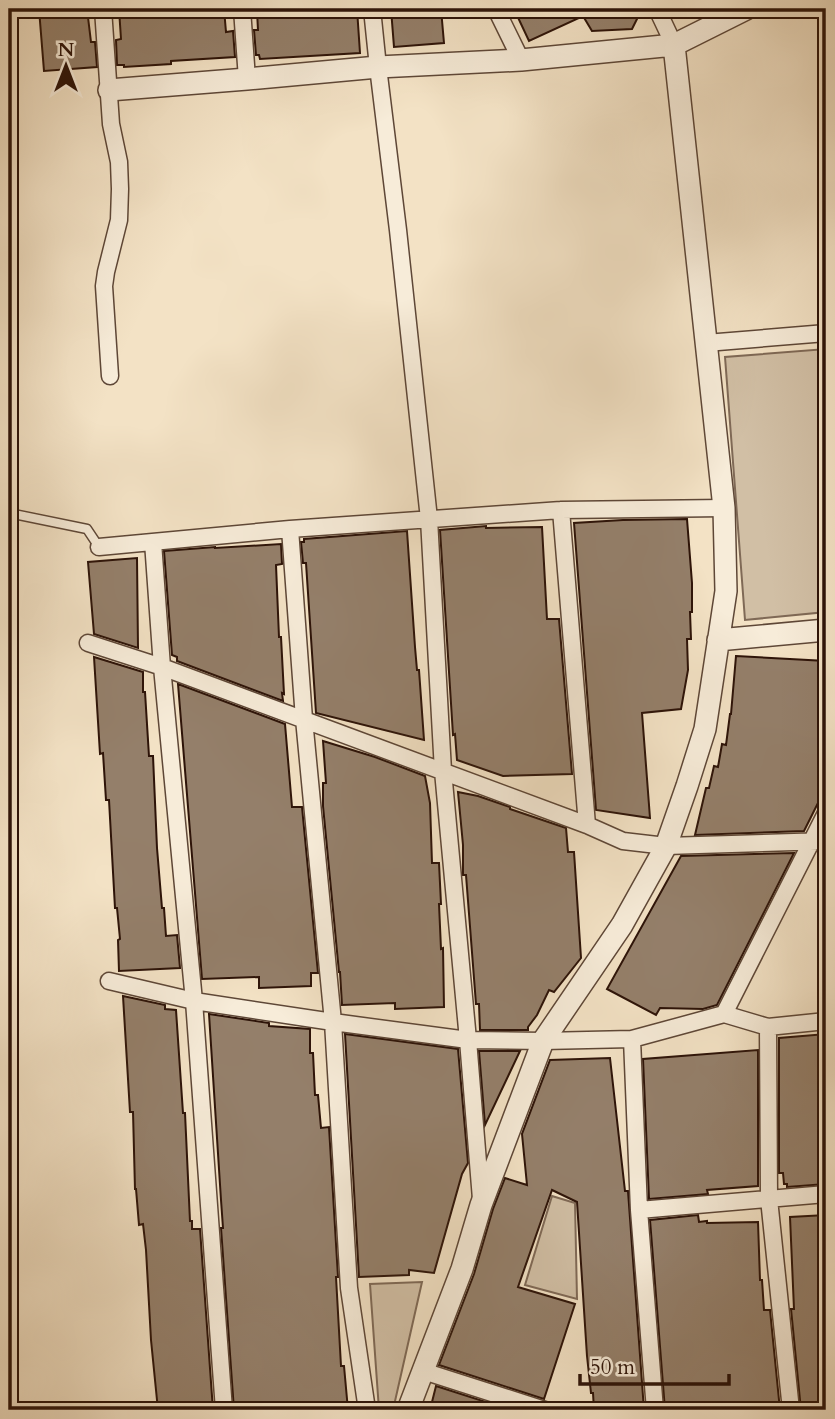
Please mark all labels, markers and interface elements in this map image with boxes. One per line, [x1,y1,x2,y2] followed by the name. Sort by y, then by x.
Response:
[32,32,102,102] north arrow
[58,37,75,63] text: N
[580,1342,728,1386] scale bar
[590,1353,635,1382] text: 50 m

